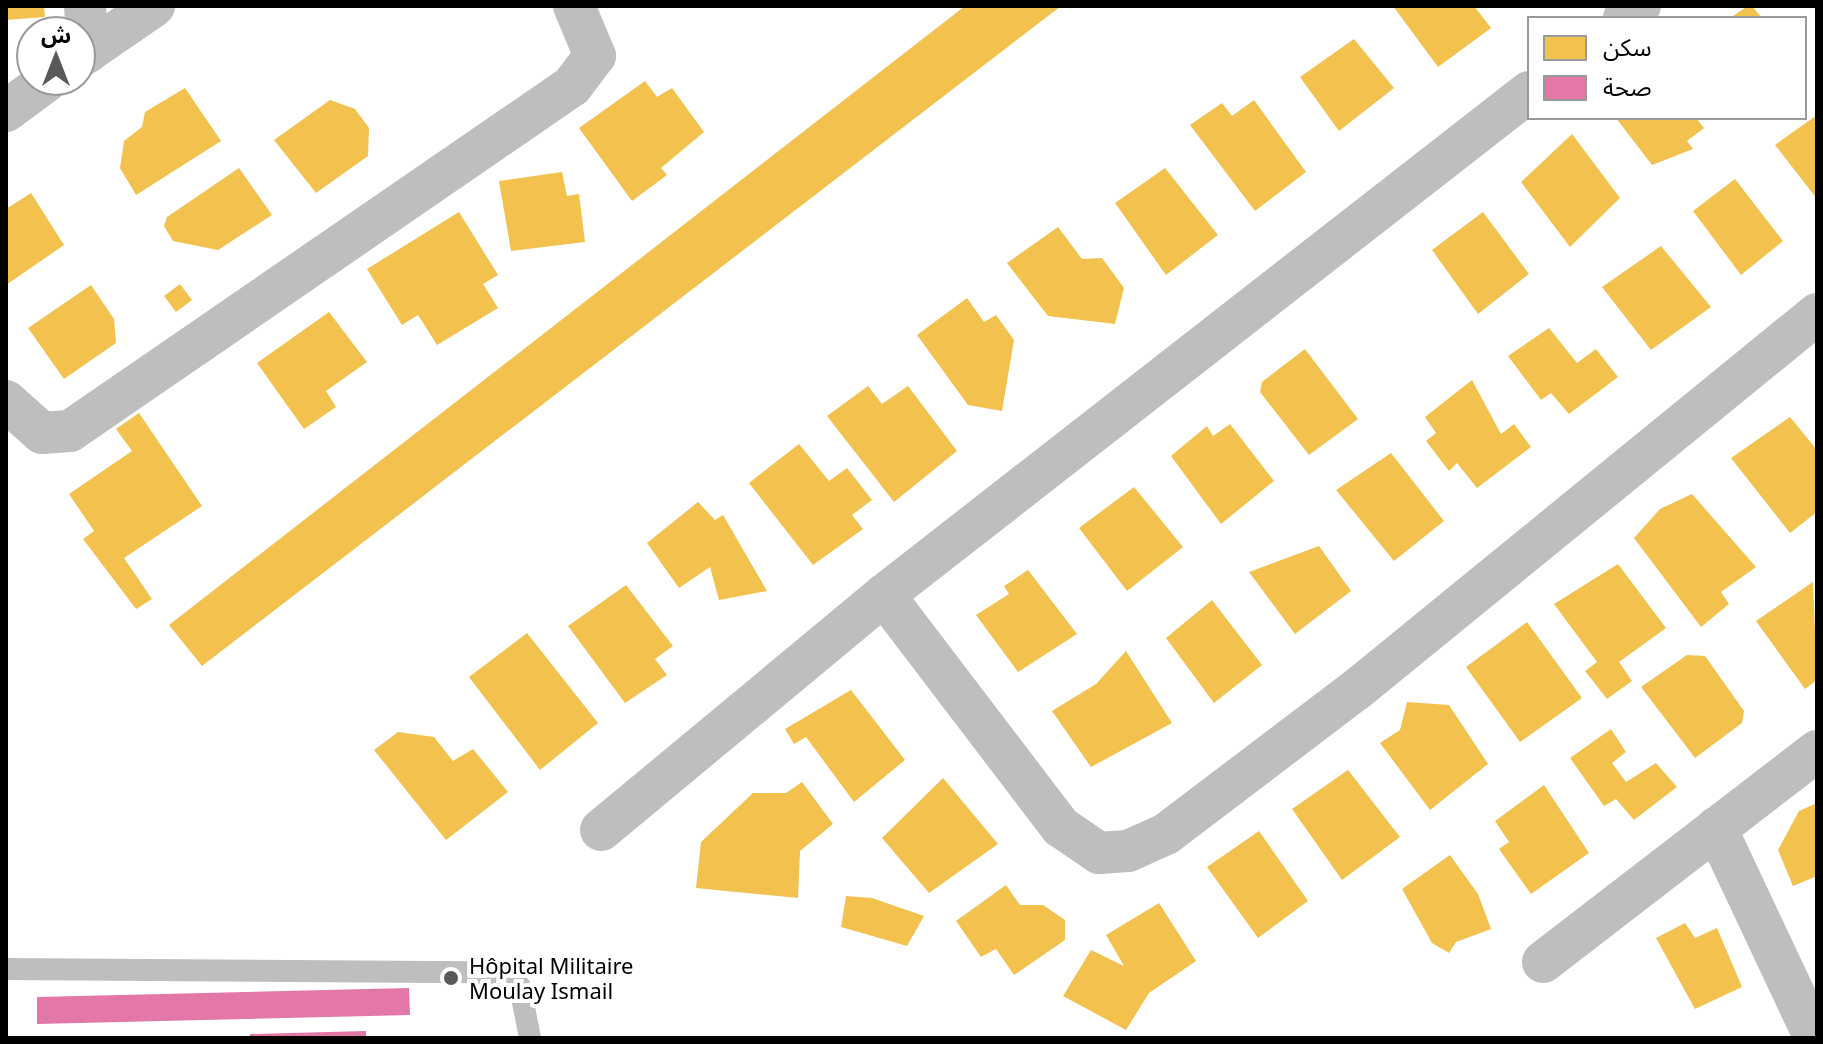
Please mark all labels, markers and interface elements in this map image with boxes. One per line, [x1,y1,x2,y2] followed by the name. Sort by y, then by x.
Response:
[16,16,96,96] north arrow
[1527,16,1807,120] legend
[41,19,71,49] text: ش
[1603,30,1652,63] text: سكن
[1603,70,1652,103] text: صحة
[469,952,633,1004] place label: Hôpital Militaire Moulay Ismail
[440,967,462,989] marker: Hôpital Militaire Moulay Ismail

